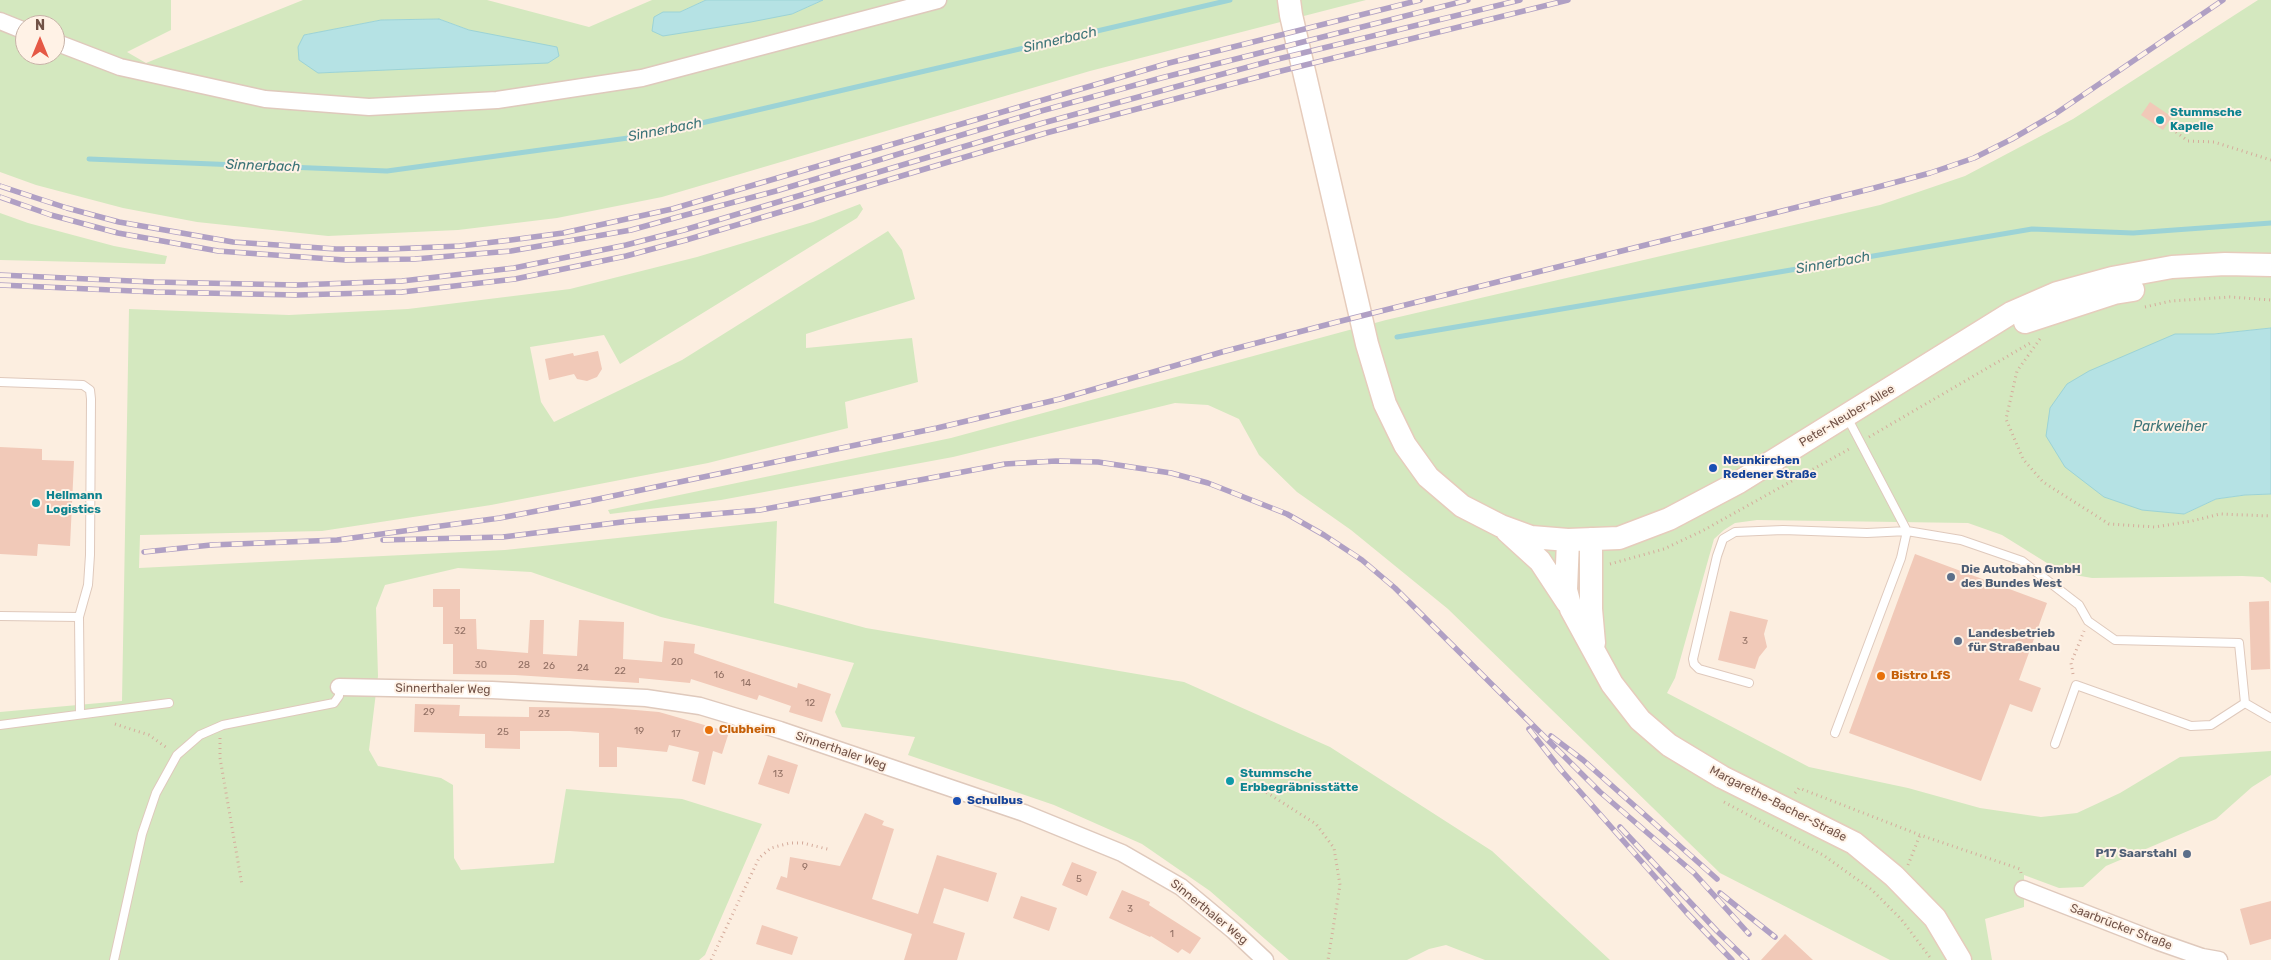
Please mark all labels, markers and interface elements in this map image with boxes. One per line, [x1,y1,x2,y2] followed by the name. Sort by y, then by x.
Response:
[15,15,65,65] north arrow
[35,17,45,34] text: N
[1022,23,1098,57] water label: Sinnerbach
[2170,106,2242,134] place label: Stummsche Kapelle
[2154,114,2166,126] marker: Stummsche Kapelle
[627,115,703,145] water label: Sinnerbach
[225,156,301,176] water label: Sinnerbach
[1795,248,1871,278] water label: Sinnerbach
[1797,382,1897,450] street label: Peter-Neuber-Allee
[2133,419,2207,435] water label: Parkweiher
[1723,454,1817,482] place label: Neunkirchen Redener Straße
[1707,462,1719,474] marker: Neunkirchen Redener Straße
[46,489,102,517] place label: Hellmann Logistics
[30,497,42,509] marker: Hellmann Logistics
[1961,563,2081,591] place label: Die Autobahn GmbH des Bundes West
[1945,571,1957,583] marker: Die Autobahn GmbH des Bundes West
[454,625,466,637] house number: 32
[1968,627,2060,655] place label: Landesbetrieb für Straßenbau
[1742,635,1748,647] house number: 3
[1952,635,1964,647] marker: Landesbetrieb für Straßenbau
[671,656,683,668] house number: 20
[475,659,487,671] house number: 30
[518,659,530,671] house number: 28
[543,660,555,672] house number: 26
[577,662,589,674] house number: 24
[614,665,626,677] house number: 22
[714,669,724,681] house number: 16
[1891,669,1950,683] place label: Bistro LfS
[1875,670,1887,682] marker: Bistro LfS
[741,677,751,689] house number: 14
[395,681,491,697] street label: Sinnerthaler Weg
[805,697,815,709] house number: 12
[423,706,435,718] house number: 29
[538,708,550,720] house number: 23
[719,723,775,737] place label: Clubheim
[703,724,715,736] marker: Clubheim
[634,725,644,737] house number: 19
[497,726,509,738] house number: 25
[671,728,681,740] house number: 17
[794,729,888,773] street label: Sinnerthaler Weg
[1707,763,1849,845] street label: Margarethe-Bacher-Straße
[1240,767,1358,795] place label: Stummsche Erbbegräbnisstätte
[773,768,783,780] house number: 13
[1224,775,1236,787] marker: Stummsche Erbbegräbnisstätte
[967,794,1023,808] place label: Schulbus
[951,795,963,807] marker: Schulbus
[2095,847,2177,861] place label: P17 Saarstahl
[2181,848,2193,860] marker: P17 Saarstahl
[802,861,808,873] house number: 9
[1076,873,1082,885] house number: 5
[1167,876,1251,948] street label: Sinnerthaler Weg
[2068,901,2174,953] street label: Saarbrücker Straße
[1127,903,1133,915] house number: 3
[1170,928,1174,940] house number: 1

